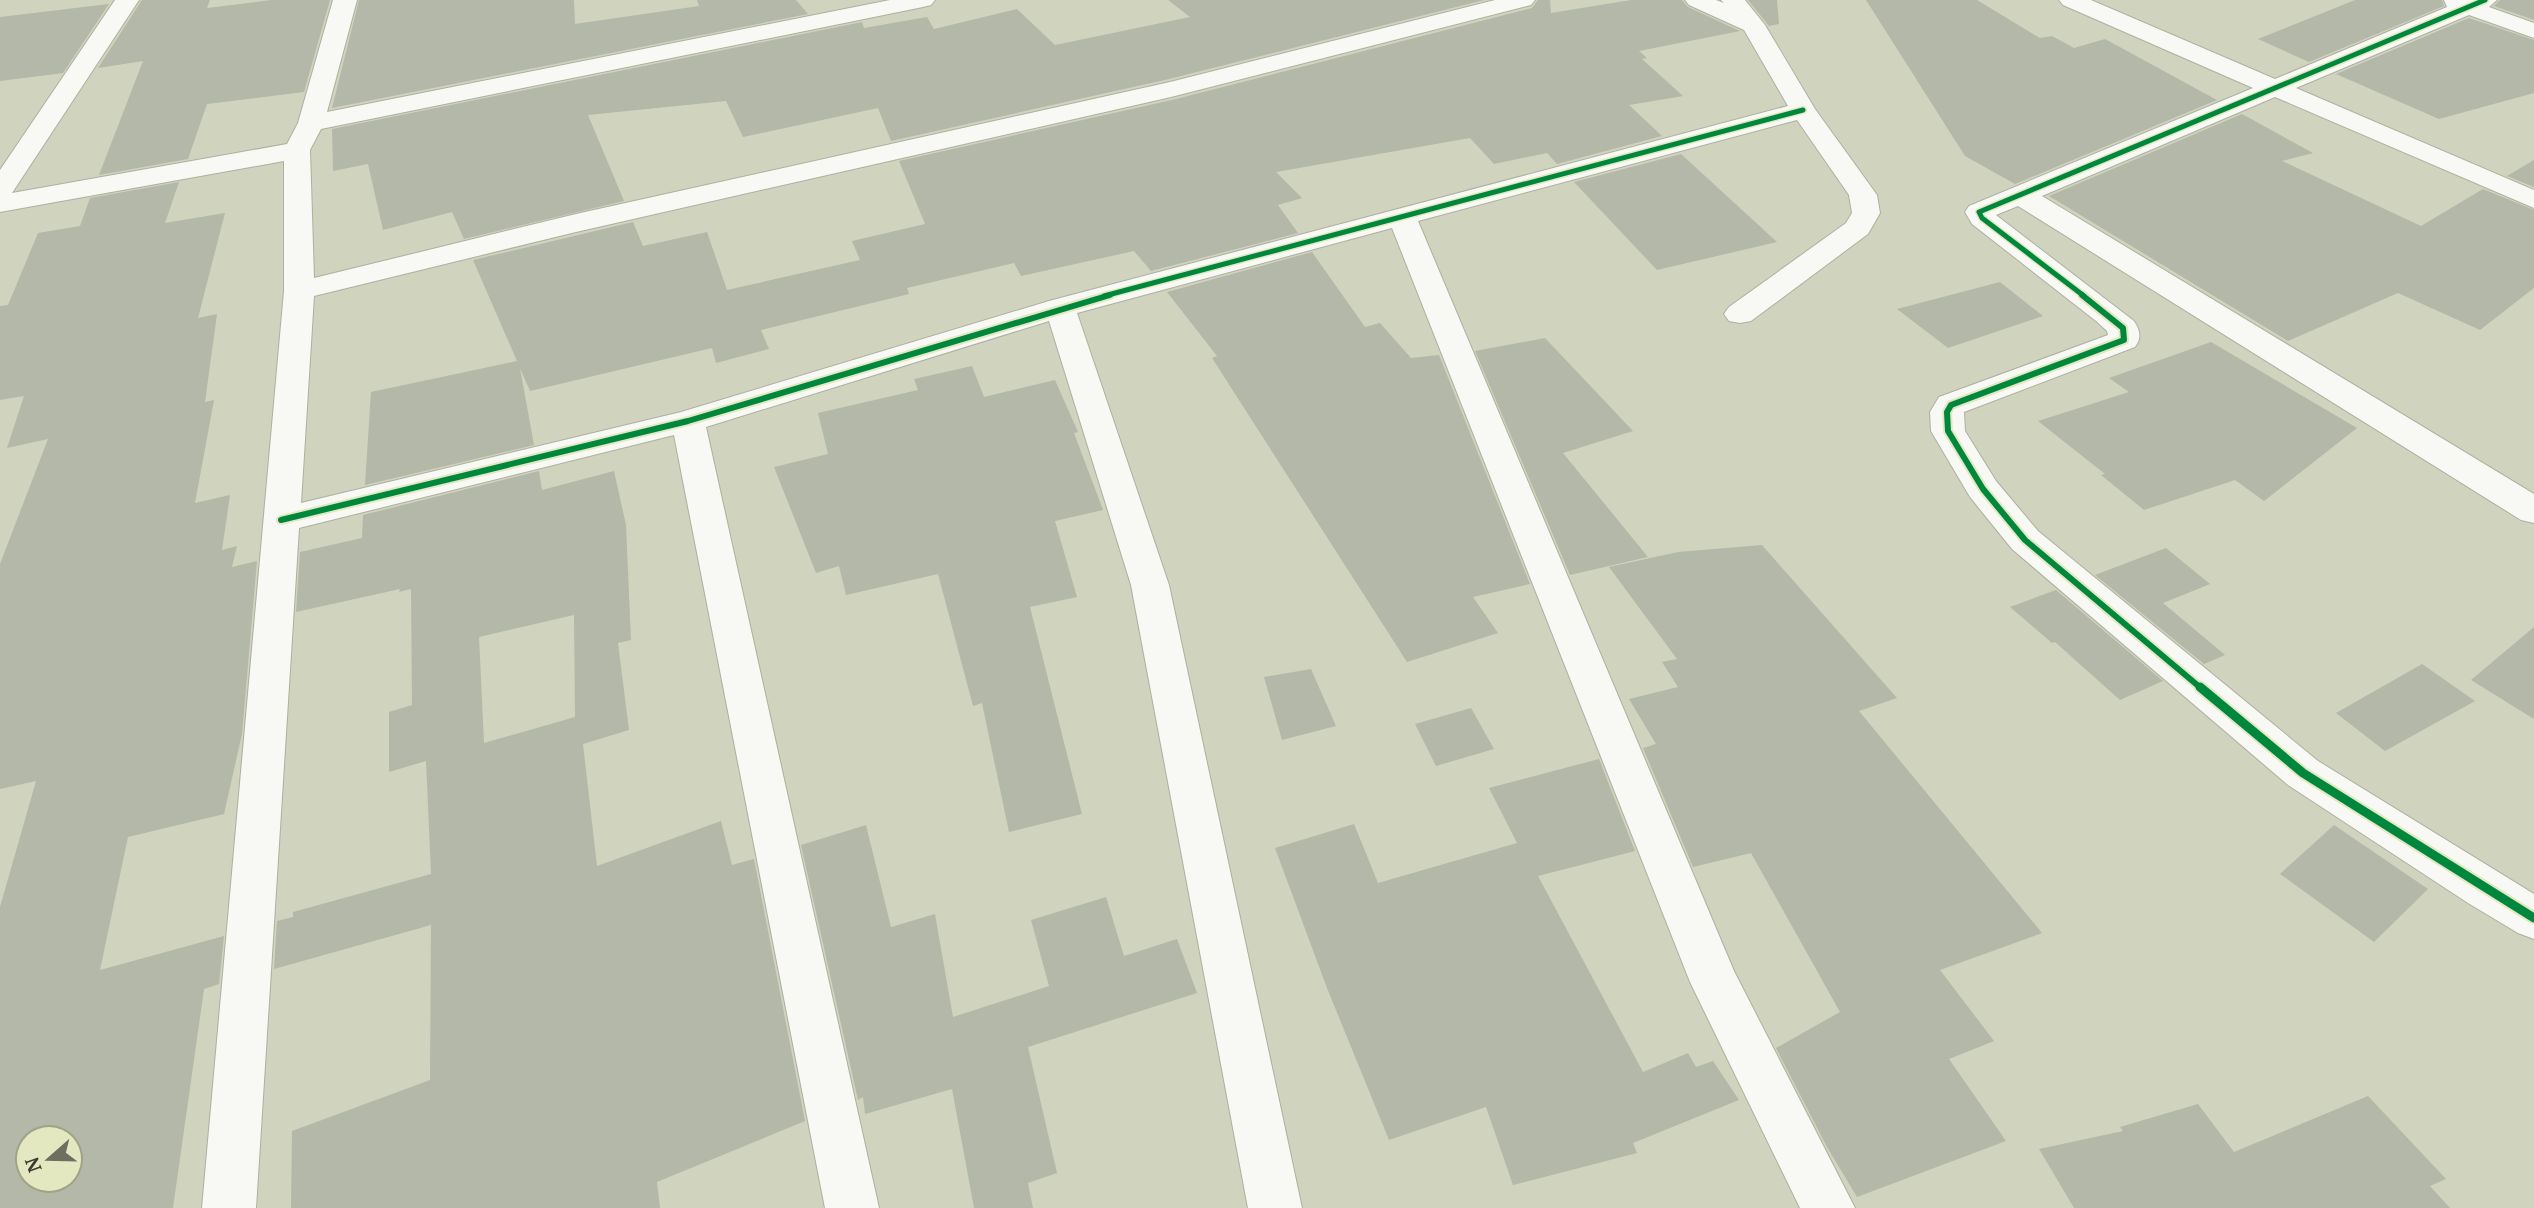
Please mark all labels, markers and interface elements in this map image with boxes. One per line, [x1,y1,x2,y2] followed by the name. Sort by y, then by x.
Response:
[14,1124,84,1194] north arrow
[18,1153,47,1176] text: N

